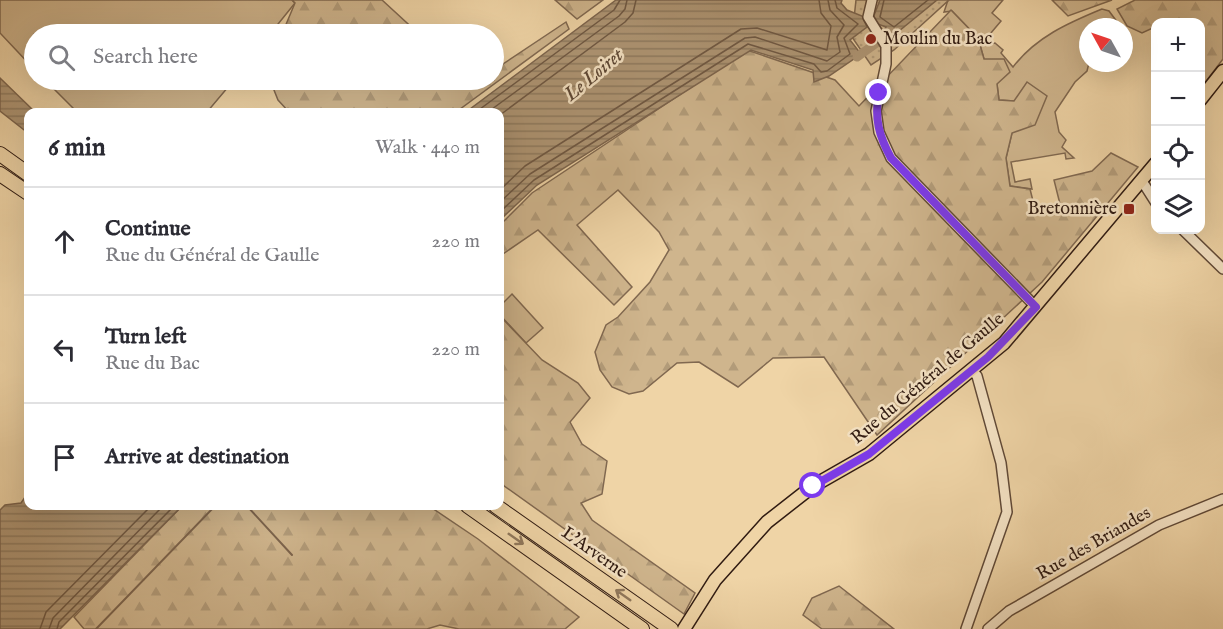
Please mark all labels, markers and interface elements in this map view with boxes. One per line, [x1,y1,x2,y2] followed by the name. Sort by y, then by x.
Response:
[1079,18,1133,72] north arrow
[1151,18,1205,234] map controls
[1151,18,1205,72] button: +
[24,24,504,90] search box
[883,28,993,51] place label: Moulin du Bac
[864,32,878,46] marker: Moulin du Bac
[45,41,78,74] icon: search
[558,42,630,108] water label: Le Loiret
[93,43,198,71] text: Search here
[1151,72,1205,126] button: −
[865,79,891,105] route end
[1151,126,1205,180] button: locate
[48,131,106,164] text: 6 min
[375,135,480,160] text: Walk · 440 m
[1151,180,1205,234] button: layers
[1027,198,1117,221] place label: Bretonnière
[1122,202,1136,216] marker: Bretonnière
[105,215,191,243] text: Continue
[48,225,81,258] icon: ahead
[432,229,480,254] text: 220 m
[105,243,319,268] text: Rue du Général de Gaulle
[847,308,1009,450] street label: Rue du Général de Gaulle
[105,323,187,351] text: Turn left
[48,333,81,366] icon: left
[432,337,480,362] text: 220 m
[105,351,200,376] text: Rue du Bac
[48,441,81,474] icon: arrive
[105,443,289,471] text: Arrive at destination
[799,472,825,498] route start
[1033,502,1155,586] street label: Rue des Briandes
[557,522,631,584] street label: L'Arverne
[507,533,523,546] one-way arrow
[616,589,632,601] one-way arrow

